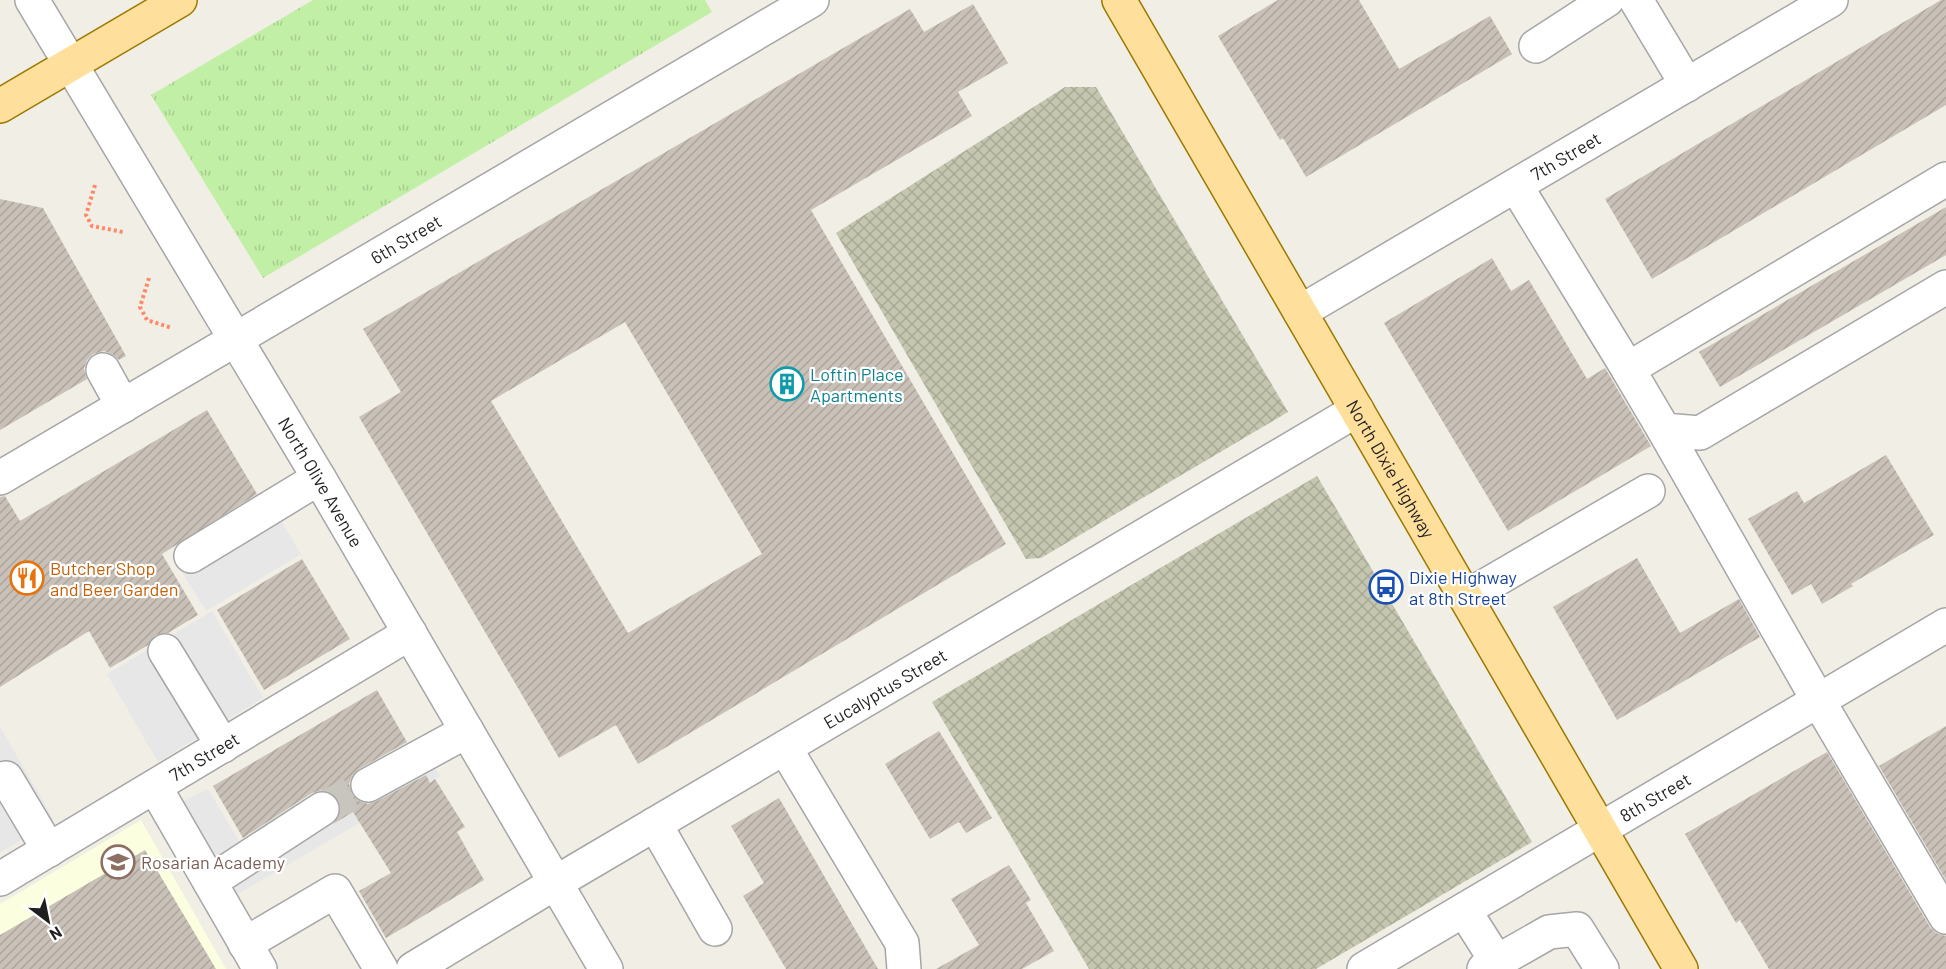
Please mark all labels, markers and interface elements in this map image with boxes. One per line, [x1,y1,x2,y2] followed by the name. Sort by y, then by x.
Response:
[1527,127,1605,185] street label: 7th Street
[367,210,445,268] street label: 6th Street
[810,363,904,406] place label: Loftin Place Apartments
[769,366,805,402] building icon: Loftin Place Apartments
[1342,396,1440,542] street label: North Dixie Highway
[274,413,368,551] street label: North Olive Avenue
[50,557,179,600] place label: Butcher Shop and Beer Garden
[9,560,45,596] restaurant icon: Butcher Shop and Beer Garden
[1409,566,1517,609] place label: Dixie Highway at 8th Street
[1368,569,1404,605] bus stop icon: Dixie Highway at 8th Street
[819,644,950,733] street label: Eucalyptus Street
[165,727,243,786] street label: 7th Street
[1616,768,1694,826] street label: 8th Street
[100,844,136,880] school or university icon: Rosarian Academy
[141,851,285,873] place label: Rosarian Academy
[18,891,78,951] north arrow
[47,923,66,945] text: N

